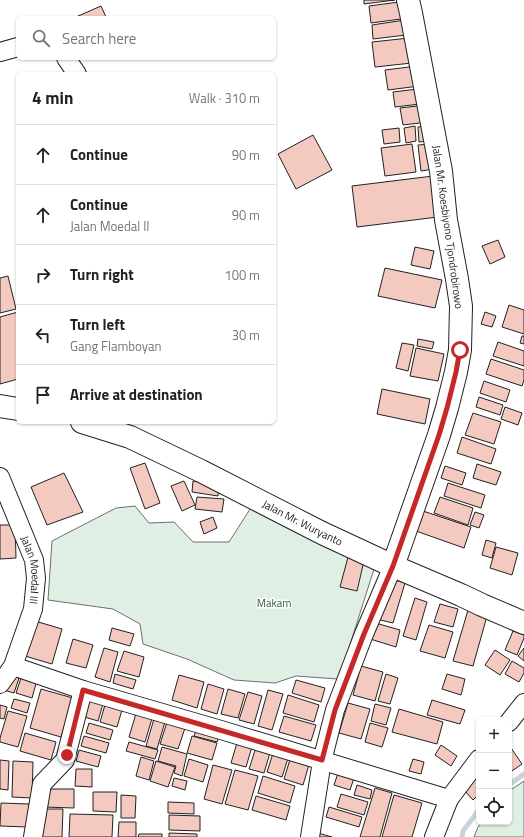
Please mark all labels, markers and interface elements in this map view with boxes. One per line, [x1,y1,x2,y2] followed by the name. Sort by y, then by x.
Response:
[16,16,276,60] search box
[30,27,52,49] icon: search
[62,27,136,50] text: Search here
[32,85,73,111] text: 4 min
[189,88,260,108] text: Walk · 310 m
[70,143,128,166] text: Continue
[32,144,54,166] icon: ahead
[429,144,467,310] street label: Jalan Mr. Koesbiyono Tjondrobirowo
[232,145,260,165] text: 90 m
[70,193,128,216] text: Continue
[32,204,54,226] icon: ahead
[232,205,260,225] text: 90 m
[70,216,150,236] text: Jalan Moedal II
[70,263,134,286] text: Turn right
[32,264,54,286] icon: right
[224,265,260,285] text: 100 m
[70,313,125,336] text: Turn left
[32,324,54,346] icon: left
[232,325,260,345] text: 30 m
[70,336,162,356] text: Gang Flamboyan
[451,341,469,359] route start
[70,383,203,406] text: Arrive at destination
[32,384,54,406] icon: arrive
[260,496,345,550] street label: Jalan Mr. Wuryanto
[17,533,44,605] street label: Jalan Moedal III
[257,595,291,611] park label: Makam
[476,717,512,825] map controls
[476,717,512,753] button: +
[58,746,76,764] route end
[476,753,512,789] button: −
[476,789,512,825] button: locate

